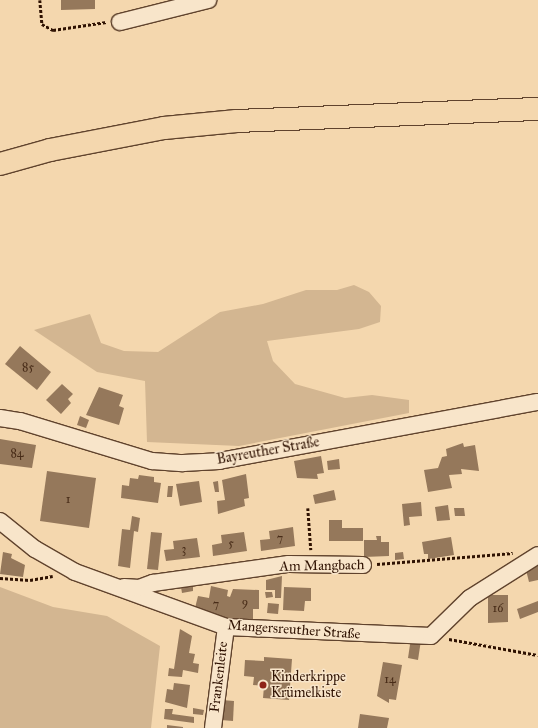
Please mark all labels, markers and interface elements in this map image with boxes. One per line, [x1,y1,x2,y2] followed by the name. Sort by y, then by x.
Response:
[22,361,34,375] house number: 85
[215,434,321,468] street label: Bayreuther Straße
[10,447,24,461] house number: 84
[66,493,70,507] house number: 1
[277,532,283,546] house number: 7
[228,537,234,551] house number: 5
[182,543,186,557] house number: 3
[279,557,365,575] street label: Am Mangbach
[242,596,248,610] house number: 9
[213,598,219,612] house number: 7
[493,602,503,616] house number: 16
[227,617,361,643] street label: Mangersreuther Straße
[206,641,232,713] street label: Frankenleite
[271,669,346,702] place label: Kinderkrippe Krümelkiste
[384,673,396,687] house number: 14
[258,680,268,690] marker: Kinderkrippe Krümelkiste

